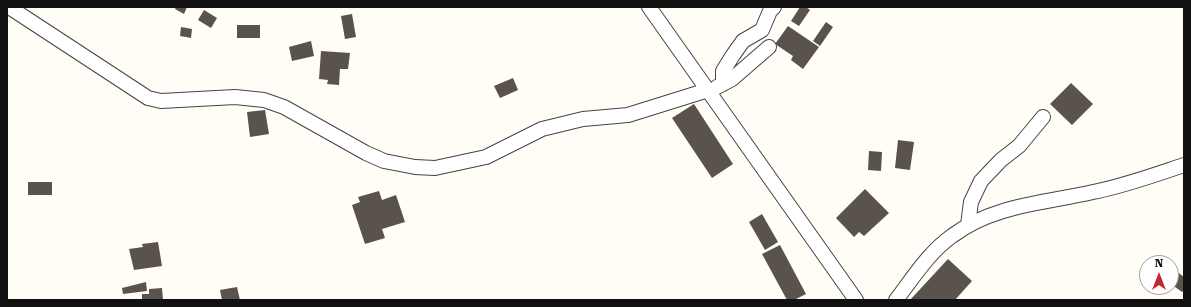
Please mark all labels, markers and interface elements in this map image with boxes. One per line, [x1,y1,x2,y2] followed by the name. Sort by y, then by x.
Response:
[1139,255,1179,295] north arrow
[1155,257,1163,270] text: N

